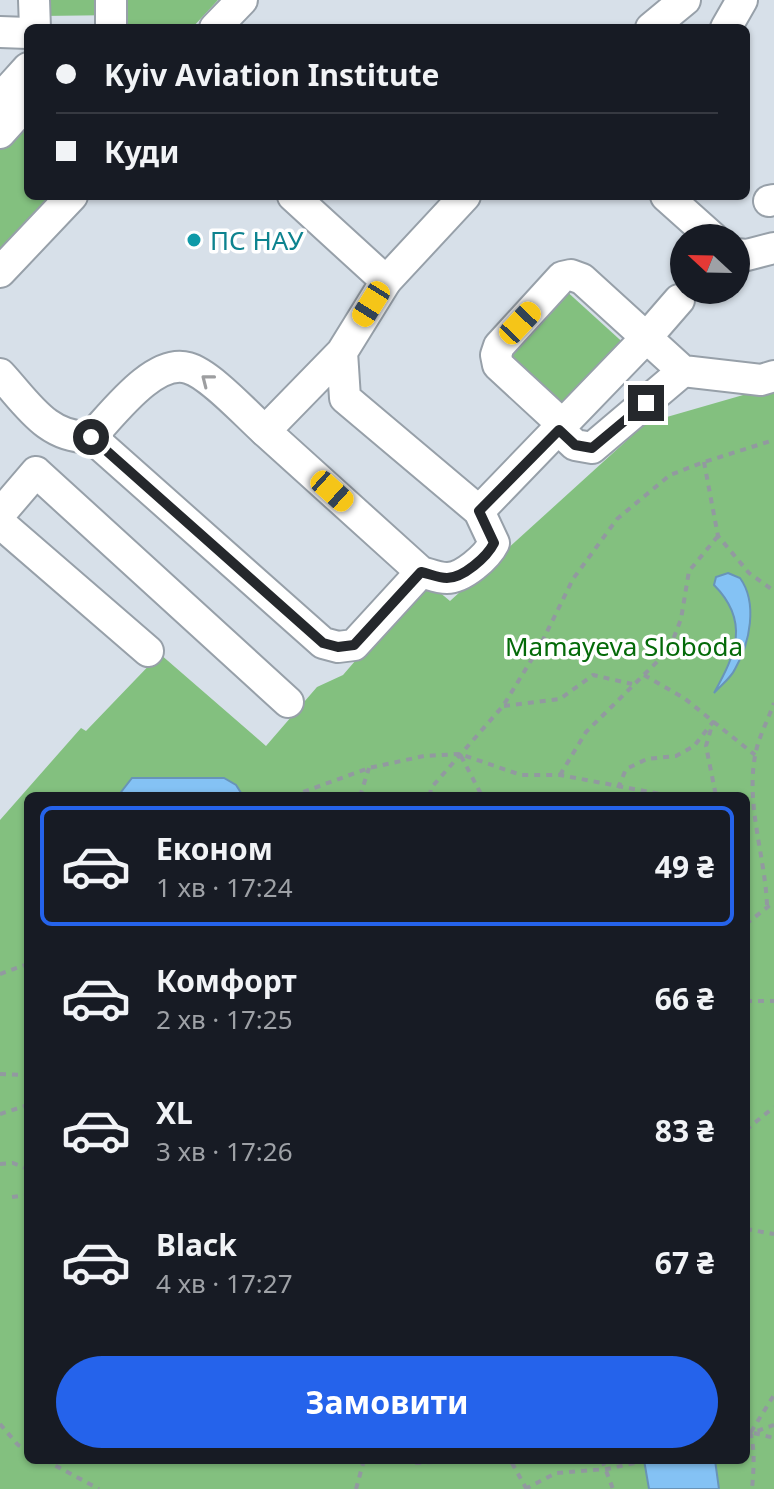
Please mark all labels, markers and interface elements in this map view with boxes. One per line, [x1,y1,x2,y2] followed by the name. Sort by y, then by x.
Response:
[104,54,440,95] text: Kyiv Aviation Institute
[104,131,179,172] text: Куди
[210,222,305,258] place label: ПС НАУ
[670,224,750,304] north arrow
[670,224,750,304] map controls
[185,231,203,249] marker: ПС НАУ
[348,277,394,331] car
[495,297,545,349] car
[201,375,216,389] one-way arrow
[628,385,664,421] route end
[73,419,109,455] route start
[306,466,358,516] car
[505,628,743,664] park label: Mamayeva Sloboda
[156,828,273,869] text: Економ
[60,830,132,902] icon: car
[655,846,714,887] text: 49 ₴
[156,869,293,905] text: 1 хв · 17:24
[156,960,297,1001] text: Комфорт
[60,962,132,1034] icon: car
[655,978,714,1019] text: 66 ₴
[156,1001,293,1037] text: 2 хв · 17:25
[156,1092,193,1133] text: XL
[60,1094,132,1166] icon: car
[655,1110,714,1151] text: 83 ₴
[156,1133,293,1169] text: 3 хв · 17:26
[156,1224,237,1265] text: Black
[60,1226,132,1298] icon: car
[655,1242,714,1283] text: 67 ₴
[156,1265,293,1301] text: 4 хв · 17:27
[56,1356,718,1448] button: Замовити

